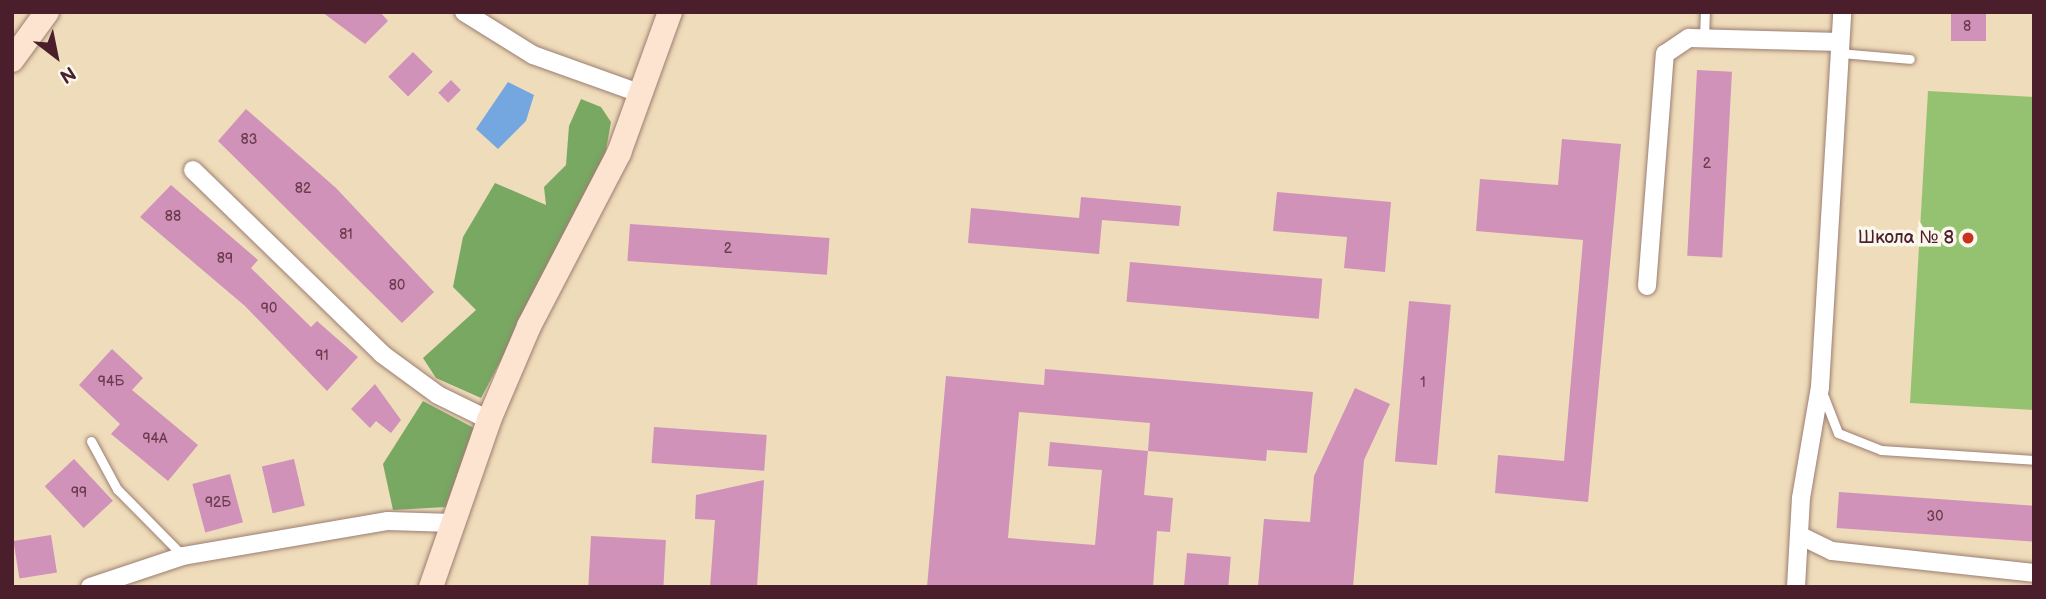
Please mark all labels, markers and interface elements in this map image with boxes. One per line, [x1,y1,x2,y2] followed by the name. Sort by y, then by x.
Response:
[1963,19,1971,35] house number: 8
[21,21,91,91] north arrow
[55,61,80,88] text: N
[241,132,257,148] house number: 83
[1703,156,1711,172] house number: 2
[295,181,311,197] house number: 82
[165,209,181,225] house number: 88
[339,227,353,243] house number: 81
[1858,227,1954,249] place label: Школа № 8
[1960,230,1976,246] marker: Школа № 8
[724,241,732,257] house number: 2
[217,251,233,267] house number: 89
[389,278,405,294] house number: 80
[261,301,277,317] house number: 90
[315,348,329,364] house number: 91
[98,374,124,390] house number: 94Б
[1420,375,1426,391] house number: 1
[142,431,168,447] house number: 94А
[71,485,87,501] house number: 99
[205,495,231,511] house number: 92Б
[1927,509,1943,525] house number: 30

